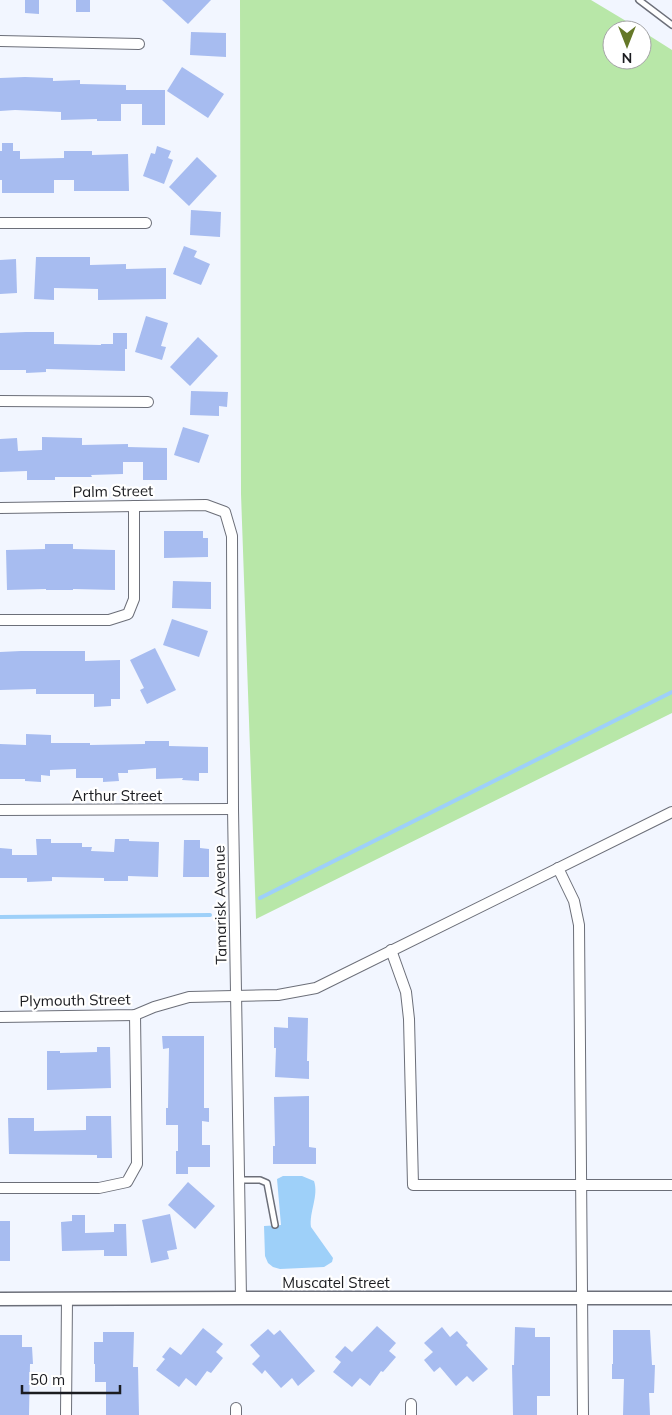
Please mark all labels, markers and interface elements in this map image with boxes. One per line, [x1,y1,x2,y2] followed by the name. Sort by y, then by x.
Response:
[602,20,652,70] north arrow
[622,49,632,67] text: N
[73,481,153,501] street label: Palm Street
[72,786,162,805] street label: Arthur Street
[209,845,231,965] street label: Tamarisk Avenue
[19,990,131,1010] street label: Plymouth Street
[282,1273,390,1292] street label: Muscatel Street
[22,1362,120,1394] scale bar
[30,1370,65,1389] text: 50 m

